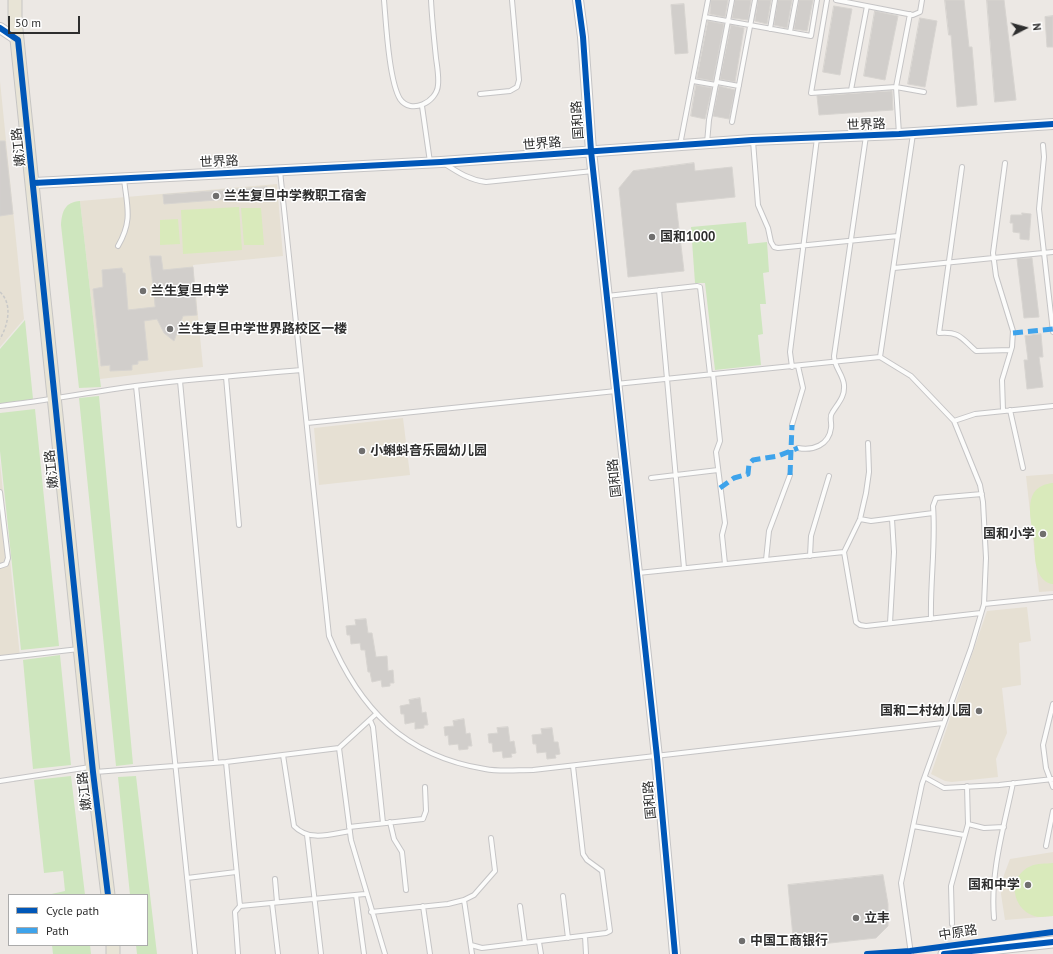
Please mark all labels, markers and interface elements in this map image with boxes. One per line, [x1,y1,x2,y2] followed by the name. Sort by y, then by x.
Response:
[10,8,82,34] scale bar
[1005,8,1045,48] north arrow
[15,15,41,30] text: 50 m
[1030,22,1044,31] text: N
[569,100,587,140] street label: 国和路
[846,117,886,133] street label: 世界路
[9,127,29,167] street label: 嫩江路
[522,135,562,153] street label: 世界路
[199,153,239,171] street label: 世界路
[224,188,367,204] place label: 兰生复旦中学教职工宿舍
[211,191,221,201] marker: 兰生复旦中学教职工宿舍
[660,229,715,245] place label: 国和1000
[647,232,657,242] marker: 国和1000
[151,283,229,299] place label: 兰生复旦中学
[138,286,148,296] marker: 兰生复旦中学
[178,321,347,337] place label: 兰生复旦中学世界路校区一楼
[165,324,175,334] marker: 兰生复旦中学世界路校区一楼
[370,443,487,459] place label: 小蝌蚪音乐园幼儿园
[357,446,367,456] marker: 小蝌蚪音乐园幼儿园
[42,449,62,489] street label: 嫩江路
[605,458,625,498] street label: 国和路
[983,526,1035,542] place label: 国和小学
[1038,529,1048,539] marker: 国和小学
[880,703,971,719] place label: 国和二村幼儿园
[974,706,984,716] marker: 国和二村幼儿园
[75,771,95,811] street label: 嫩江路
[641,780,659,820] street label: 国和路
[968,877,1020,893] place label: 国和中学
[1023,880,1033,890] marker: 国和中学
[8,894,148,946] legend
[46,903,99,918] text: Cycle path
[864,910,890,926] place label: 立丰
[851,913,861,923] marker: 立丰
[938,922,978,944] street label: 中原路
[46,923,69,938] text: Path
[750,933,828,949] place label: 中国工商银行
[737,936,747,946] marker: 中国工商银行

